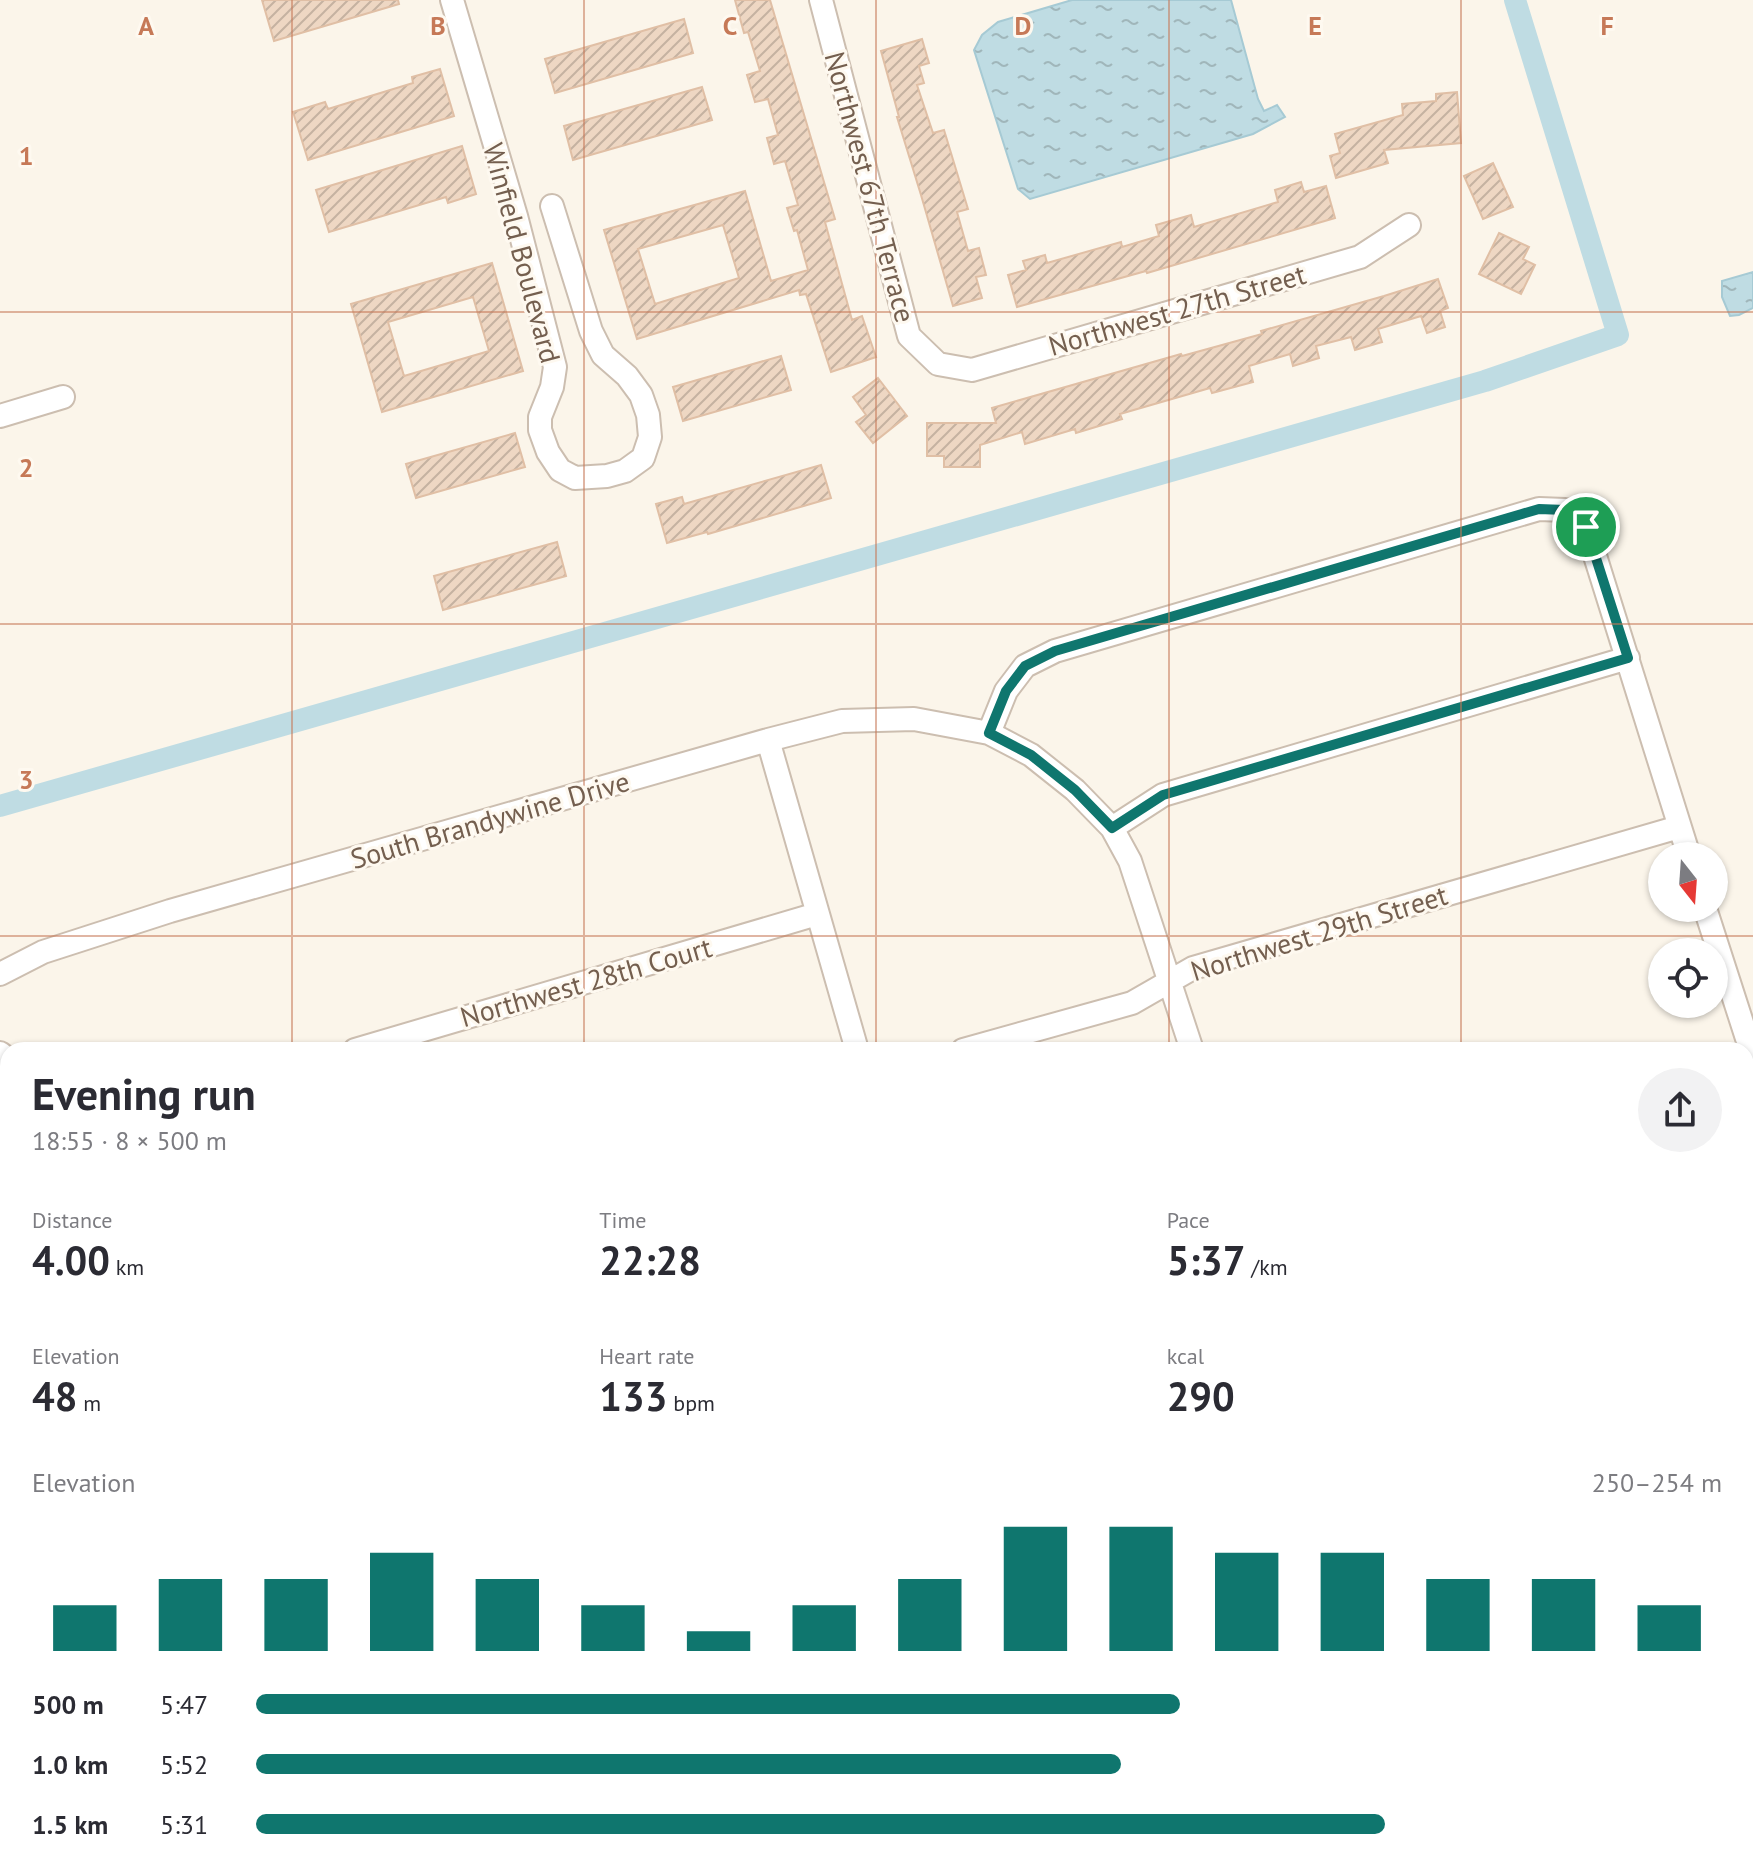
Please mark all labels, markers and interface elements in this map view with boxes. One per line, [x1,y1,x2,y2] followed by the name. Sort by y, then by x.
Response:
[138,9,154,42] text: A
[430,9,446,42] text: B
[723,9,737,42] text: C
[1015,9,1031,42] text: D
[1308,9,1322,42] text: E
[1600,9,1614,42] text: F
[817,47,924,326] street label: Northwest 67th Terrace
[19,139,33,172] text: 1
[475,139,570,367] street label: Winfield Boulevard
[1044,255,1310,364] street label: Northwest 27th Street
[19,451,33,484] text: 2
[1552,493,1620,561] pin
[1564,505,1608,549] icon: arrive
[346,762,634,877] street label: South Brandywine Drive
[19,763,33,796] text: 3
[1648,842,1728,922] north arrow
[1648,842,1728,1018] map controls
[1186,876,1452,989] street label: Northwest 29th Street
[456,928,716,1035] street label: Northwest 28th Court
[1648,938,1728,1018] button: locate
[32,1065,256,1122] text: Evening run
[1638,1068,1722,1152] button: share
[32,1124,227,1157] text: 18:55 · 8 × 500 m
[32,1206,113,1234] text: Distance
[599,1206,646,1234] text: Time
[1167,1206,1210,1234] text: Pace
[32,1234,110,1286] text: 4.00
[599,1234,701,1286] text: 22:28
[1167,1234,1245,1286] text: 5:37
[110,1253,144,1281] text: km
[1245,1253,1288,1281] text: /km
[32,1342,120,1370] text: Elevation
[599,1342,694,1370] text: Heart rate
[1167,1342,1204,1370] text: kcal
[32,1370,77,1422] text: 48
[599,1370,667,1422] text: 133
[1167,1370,1235,1422] text: 290
[77,1389,101,1417] text: m
[667,1389,715,1417] text: bpm
[32,1466,136,1499] text: Elevation
[1592,1466,1722,1499] text: 250–254 m
[32,1688,104,1721] text: 500 m
[160,1688,208,1721] text: 5:47
[32,1748,108,1781] text: 1.0 km
[160,1748,208,1781] text: 5:52
[32,1808,108,1841] text: 1.5 km
[160,1808,208,1841] text: 5:31

